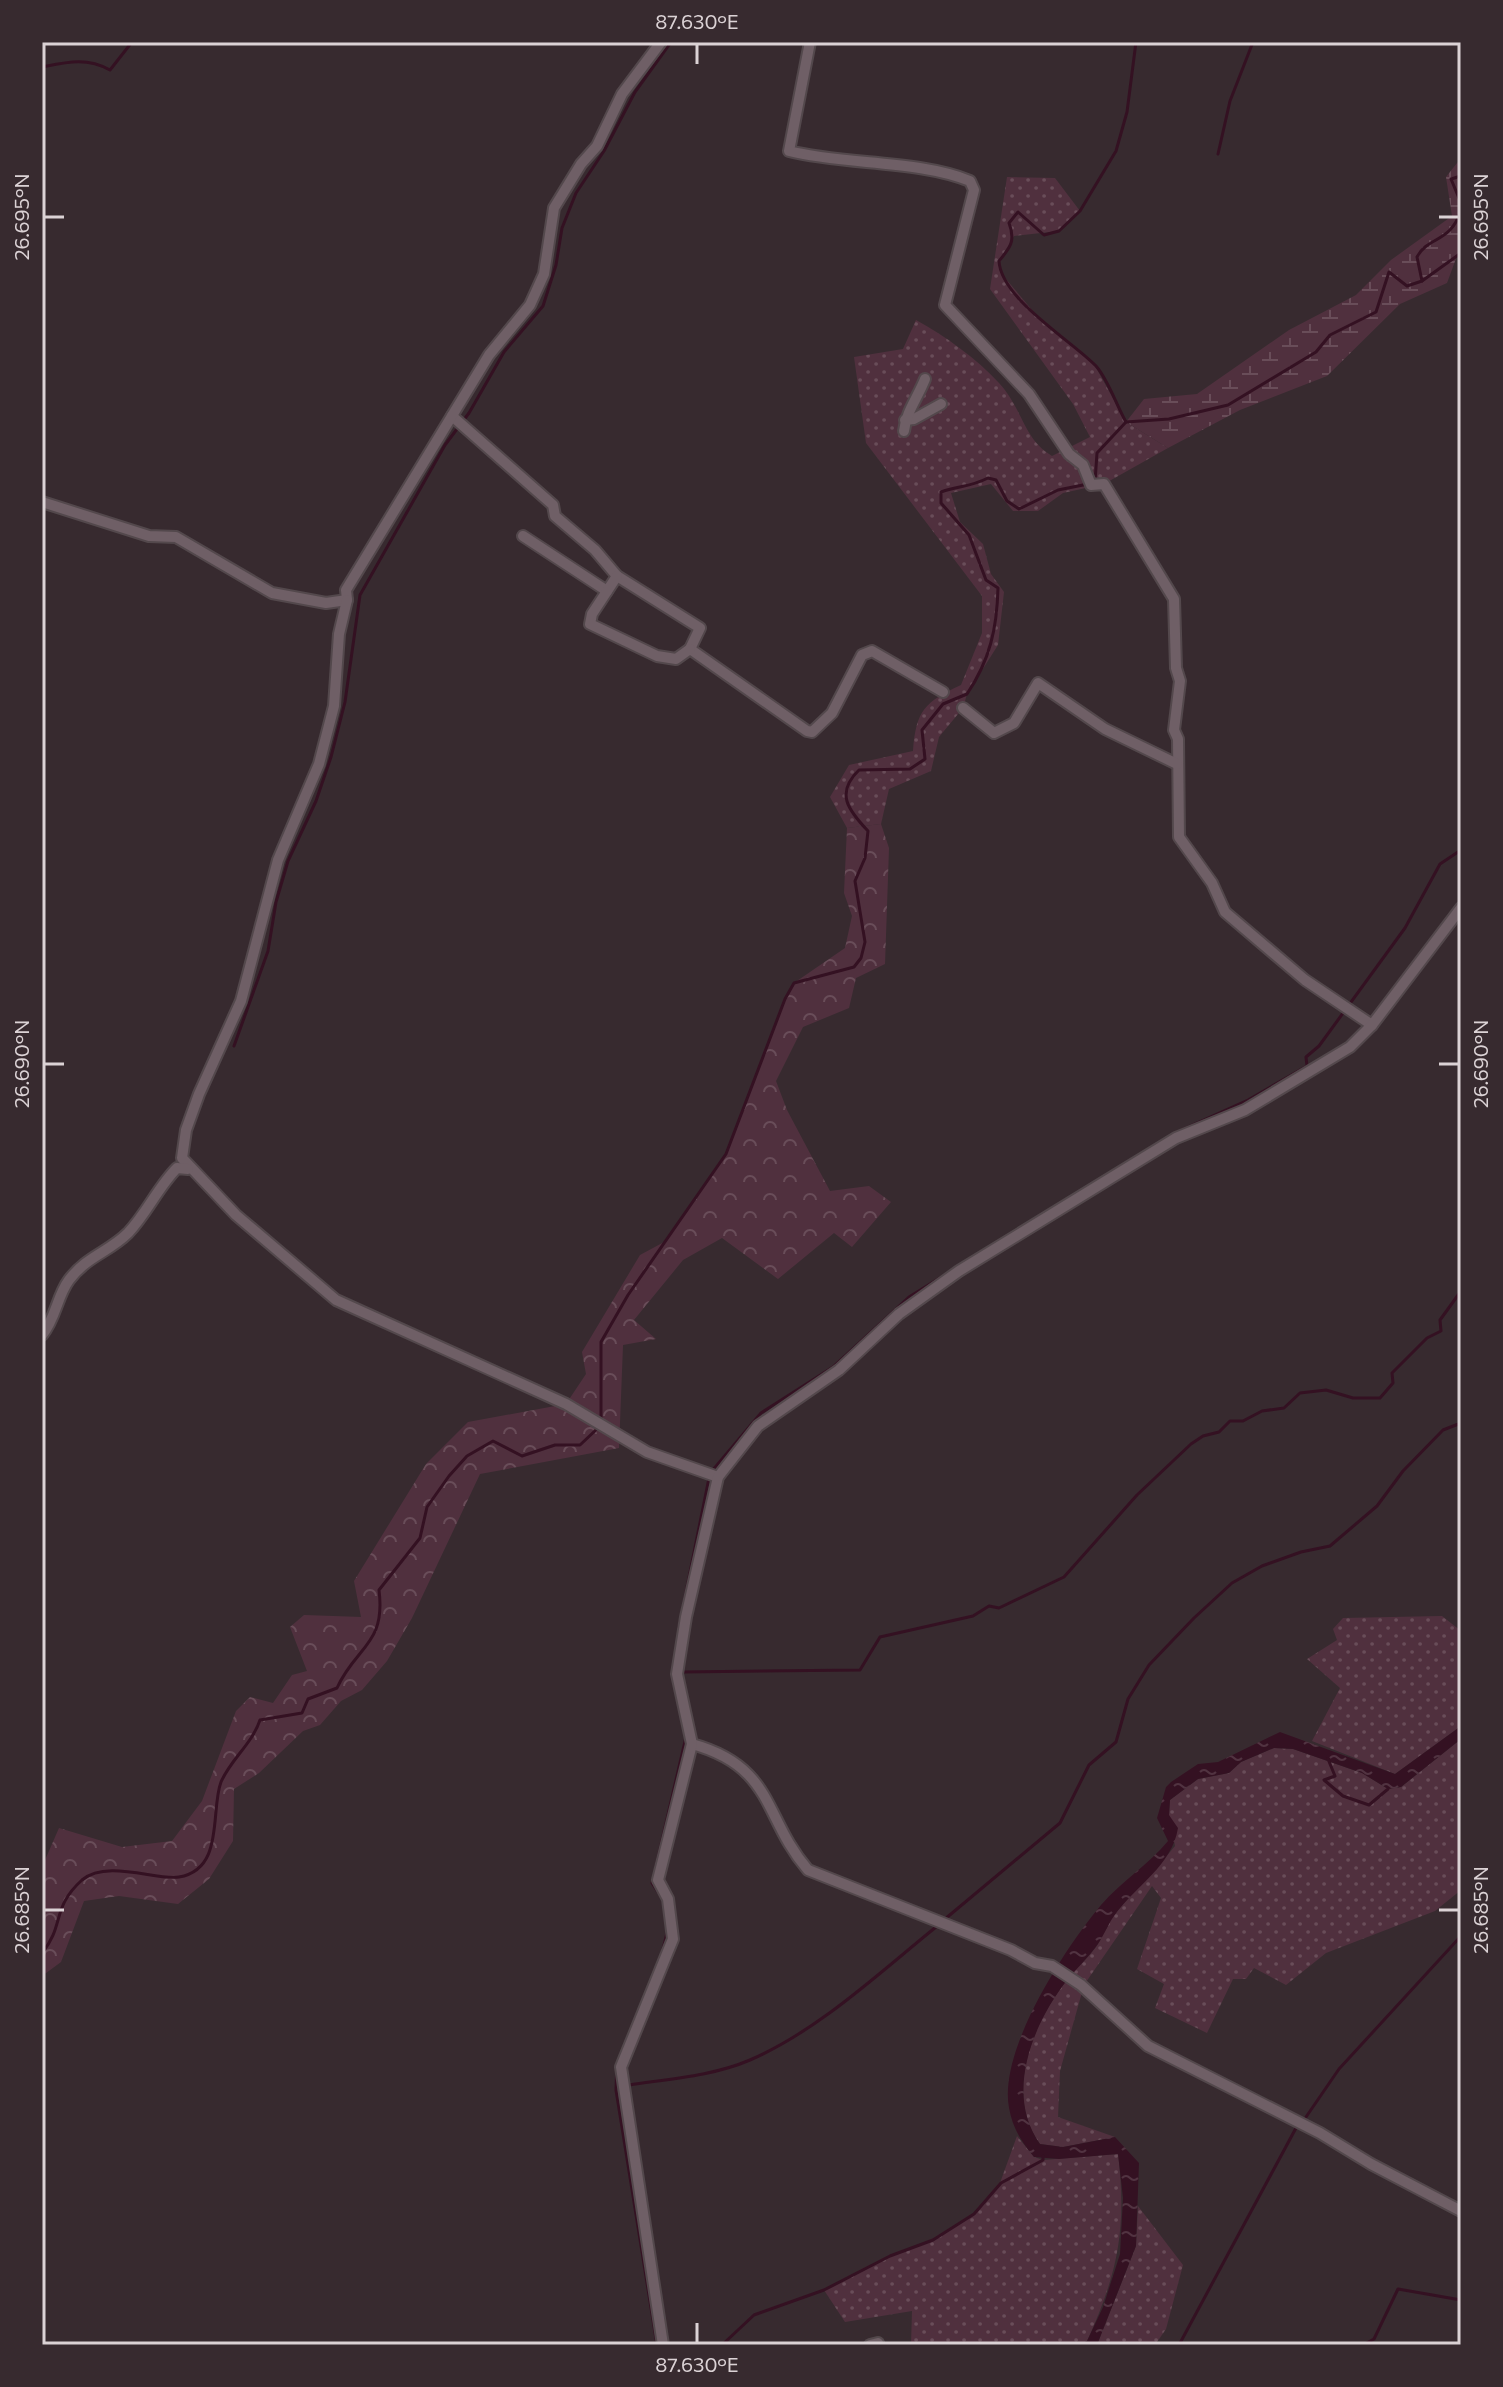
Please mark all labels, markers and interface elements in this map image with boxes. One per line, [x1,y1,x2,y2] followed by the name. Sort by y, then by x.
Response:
[655,9,739,33] text: 87.630°E
[9,173,33,261] text: 26.695°N
[1468,173,1492,261] text: 26.695°N
[9,1020,33,1108] text: 26.690°N
[1468,1020,1492,1108] text: 26.690°N
[9,1866,33,1954] text: 26.685°N
[1468,1866,1492,1954] text: 26.685°N
[655,2352,739,2376] text: 87.630°E

